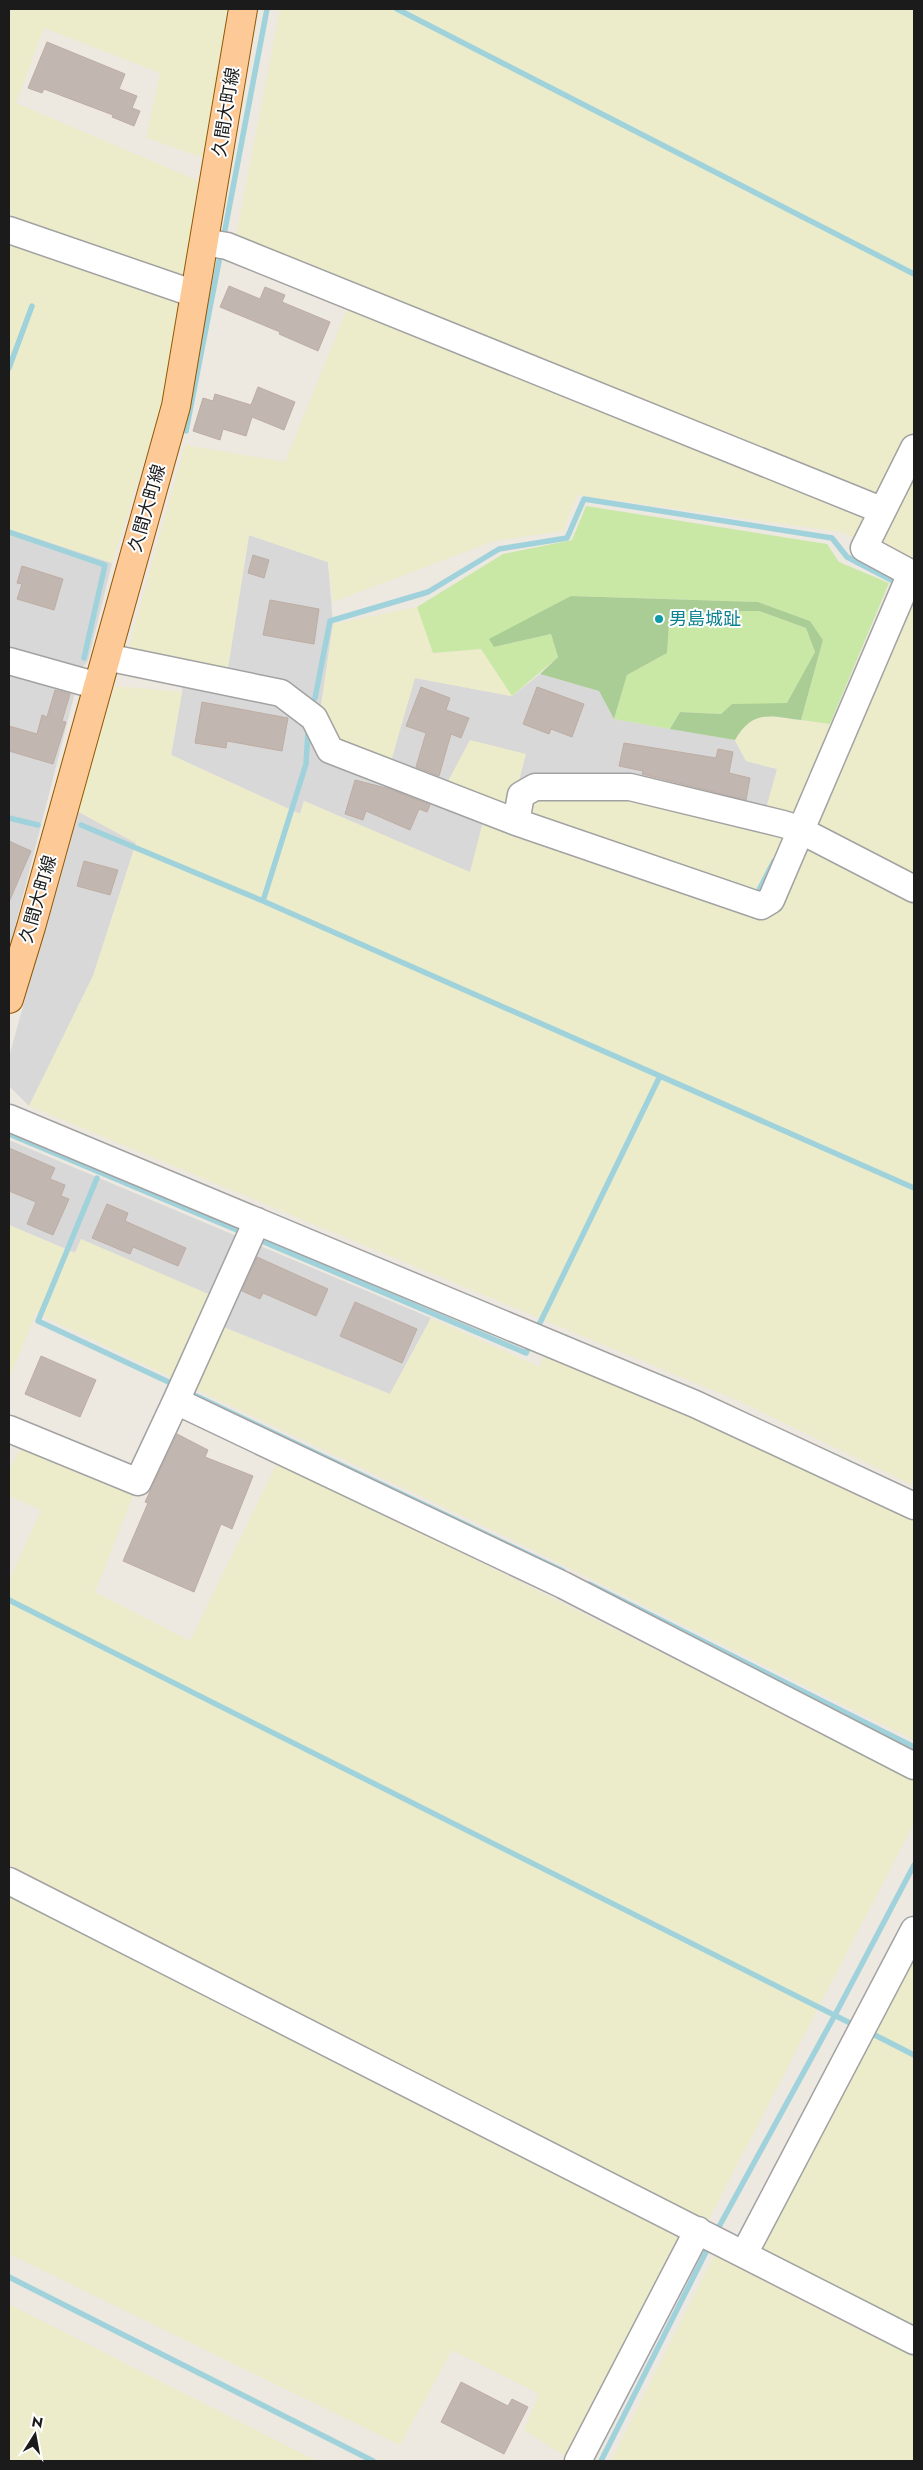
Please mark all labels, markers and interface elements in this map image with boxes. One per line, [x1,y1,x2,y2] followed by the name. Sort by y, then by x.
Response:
[206,66,246,158] street label: 久間大町線
[122,461,172,555] street label: 久間大町線
[669,606,741,632] place label: 男島城趾
[653,613,665,625] marker: 男島城趾
[13,852,63,946] street label: 久間大町線
[10,2410,60,2460] north arrow
[30,2411,45,2433] text: N

